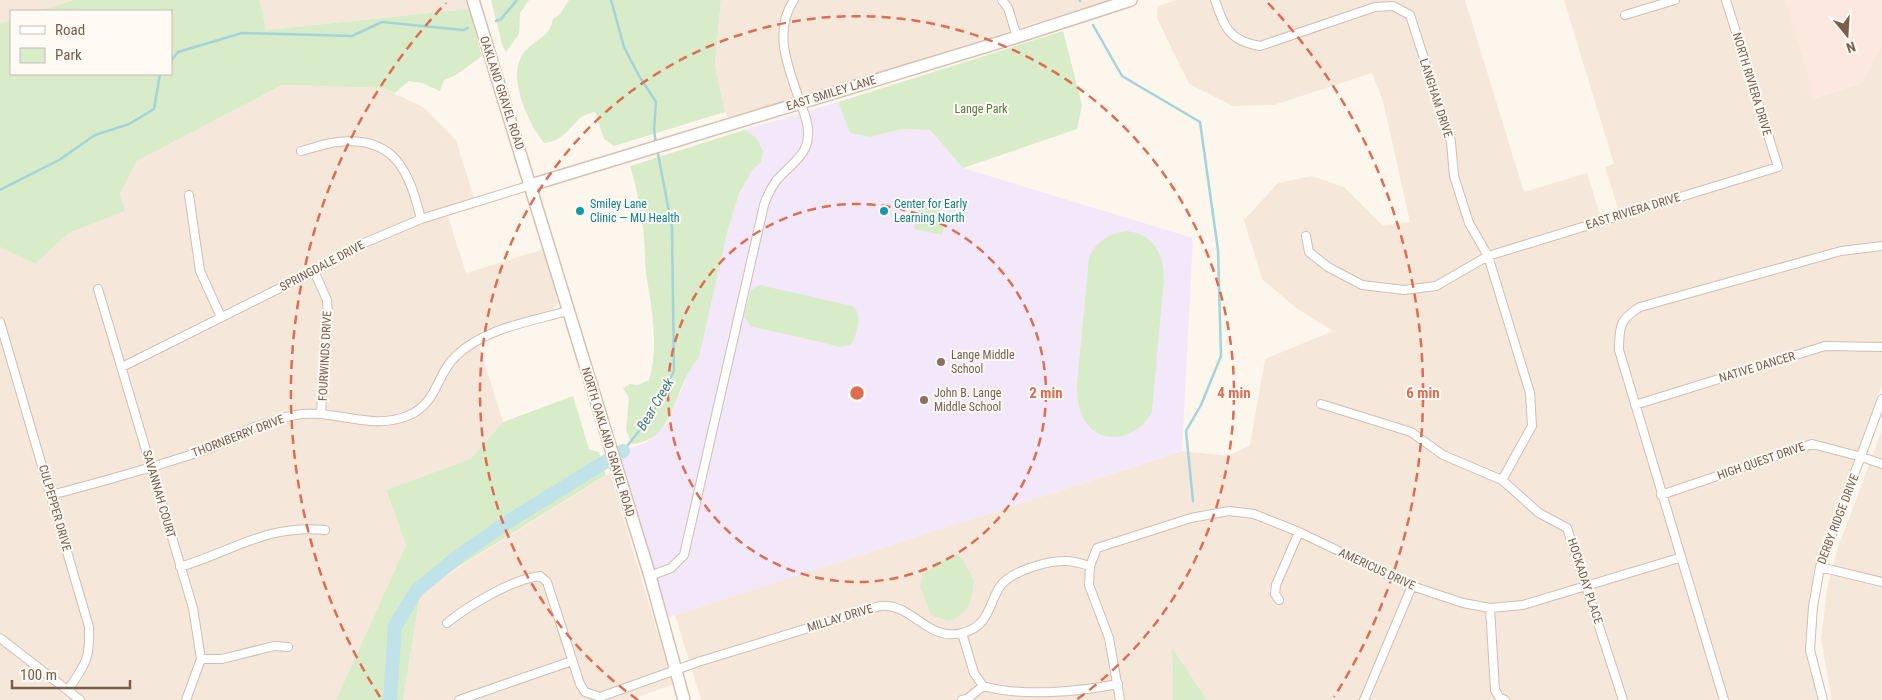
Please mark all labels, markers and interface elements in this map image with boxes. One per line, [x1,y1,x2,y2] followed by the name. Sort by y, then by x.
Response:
[10,10,172,75] legend
[1822,10,1872,60] north arrow
[55,21,85,39] text: Road
[1730,31,1774,137] street label: NORTH RIVIERA DRIVE
[477,34,527,152] street label: OAKLAND GRAVEL ROAD
[1844,38,1858,56] text: N
[55,46,82,64] text: Park
[1417,57,1455,139] street label: LANGHAM DRIVE
[784,73,878,113] street label: EAST SMILEY LANE
[955,102,1008,116] park label: Lange Park
[1584,190,1682,232] street label: EAST RIVIERA DRIVE
[590,197,680,225] place label: Smiley Lane Clinic — MU Health
[894,197,967,225] place label: Center for Early Learning North
[574,205,586,217] marker: Smiley Lane Clinic — MU Health
[878,205,890,217] marker: Center for Early Learning North
[277,238,367,294] street label: SPRINGDALE DRIVE
[316,310,334,402] street label: FOURWINDS DRIVE
[951,348,1015,376] place label: Lange Middle School
[1717,349,1797,385] street label: NATIVE DANCER
[935,356,947,368] marker: Lange Middle School
[579,366,637,519] street label: NORTH OAKLAND GRAVEL ROAD
[633,374,677,433] water label: Bear Creek
[848,384,866,402] centre of rings
[1029,384,1063,402] text: 2 min
[1217,384,1251,402] text: 4 min
[1406,384,1440,402] text: 6 min
[934,386,1002,414] place label: John B. Lange Middle School
[918,394,930,406] marker: John B. Lange Middle School
[190,412,286,460] street label: THORNBERRY DRIVE
[1715,439,1807,483] street label: HIGH QUEST DRIVE
[140,448,178,540] street label: SAVANNAH COURT
[36,463,74,553] street label: CULPEPPER DRIVE
[1814,472,1862,566] street label: DERBY RIDGE DRIVE
[1565,536,1605,626] street label: HOCKADAY PLACE
[1337,545,1417,593] street label: AMERICUS DRIVE
[805,601,875,635] street label: MILLAY DRIVE
[12,658,130,690] scale bar
[20,666,57,684] text: 100 m

